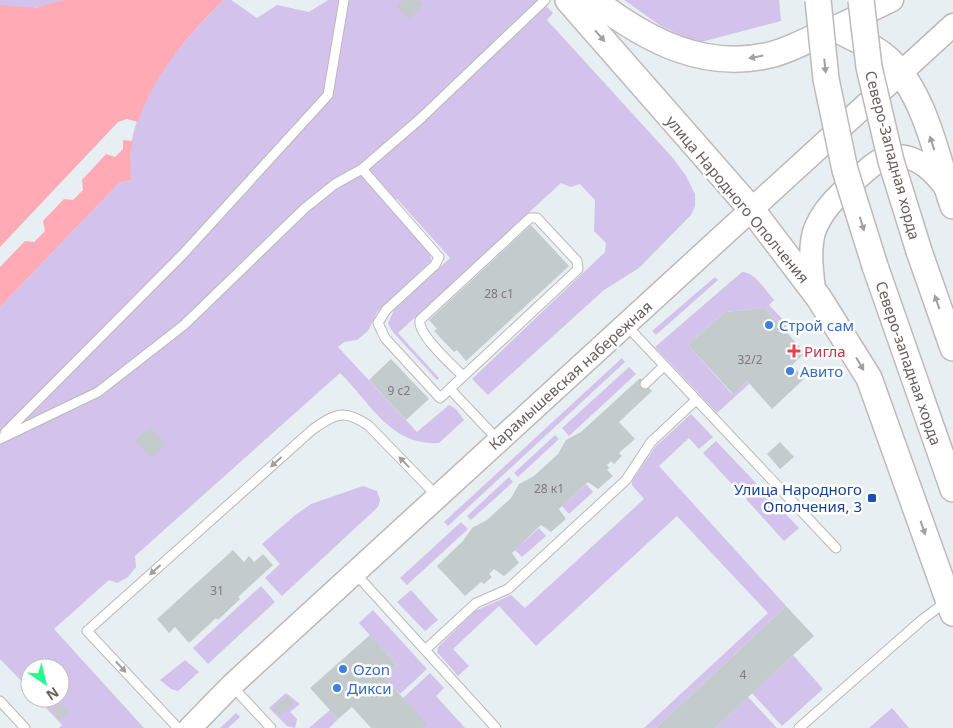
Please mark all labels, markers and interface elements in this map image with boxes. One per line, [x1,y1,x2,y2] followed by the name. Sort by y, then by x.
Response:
[594,30,606,42] one-way arrow
[747,54,763,62] one-way arrow
[821,58,829,74] one-way arrow
[861,68,925,242] street label: Северо-Западная хорда
[662,111,814,287] street label: улица Народного Ополчения
[928,135,936,150] one-way arrow
[858,216,866,231] one-way arrow
[871,278,947,448] street label: Северо-западная хорда
[484,285,514,302] house number: 28 с1
[933,294,940,309] one-way arrow
[484,296,656,454] street label: Карамышевская набережная
[779,315,854,335] place label: Строй сам
[763,319,775,331] marker: Строй сам
[804,341,846,361] place label: Ригла
[788,345,800,357] marker: Ригла
[737,351,763,368] house number: 32/2
[856,357,865,370] one-way arrow
[800,361,843,381] place label: Авито
[784,365,796,377] marker: Авито
[388,382,411,399] house number: 9 с2
[271,456,283,468] one-way arrow
[398,456,410,468] one-way arrow
[734,479,862,516] place label: Улица Народного Ополчения, 3
[534,480,564,497] house number: 28 к1
[866,492,878,504] marker: Улица Народного Ополчения, 3
[919,521,927,536] one-way arrow
[150,564,162,576] one-way arrow
[210,582,224,599] house number: 31
[20,658,70,708] north arrow
[353,659,390,679] place label: Ozon
[115,660,127,672] one-way arrow
[337,663,349,675] marker: Ozon
[740,666,747,683] house number: 4
[347,678,392,698] place label: Дикси
[331,682,343,694] marker: Дикси
[43,683,63,705] text: N

